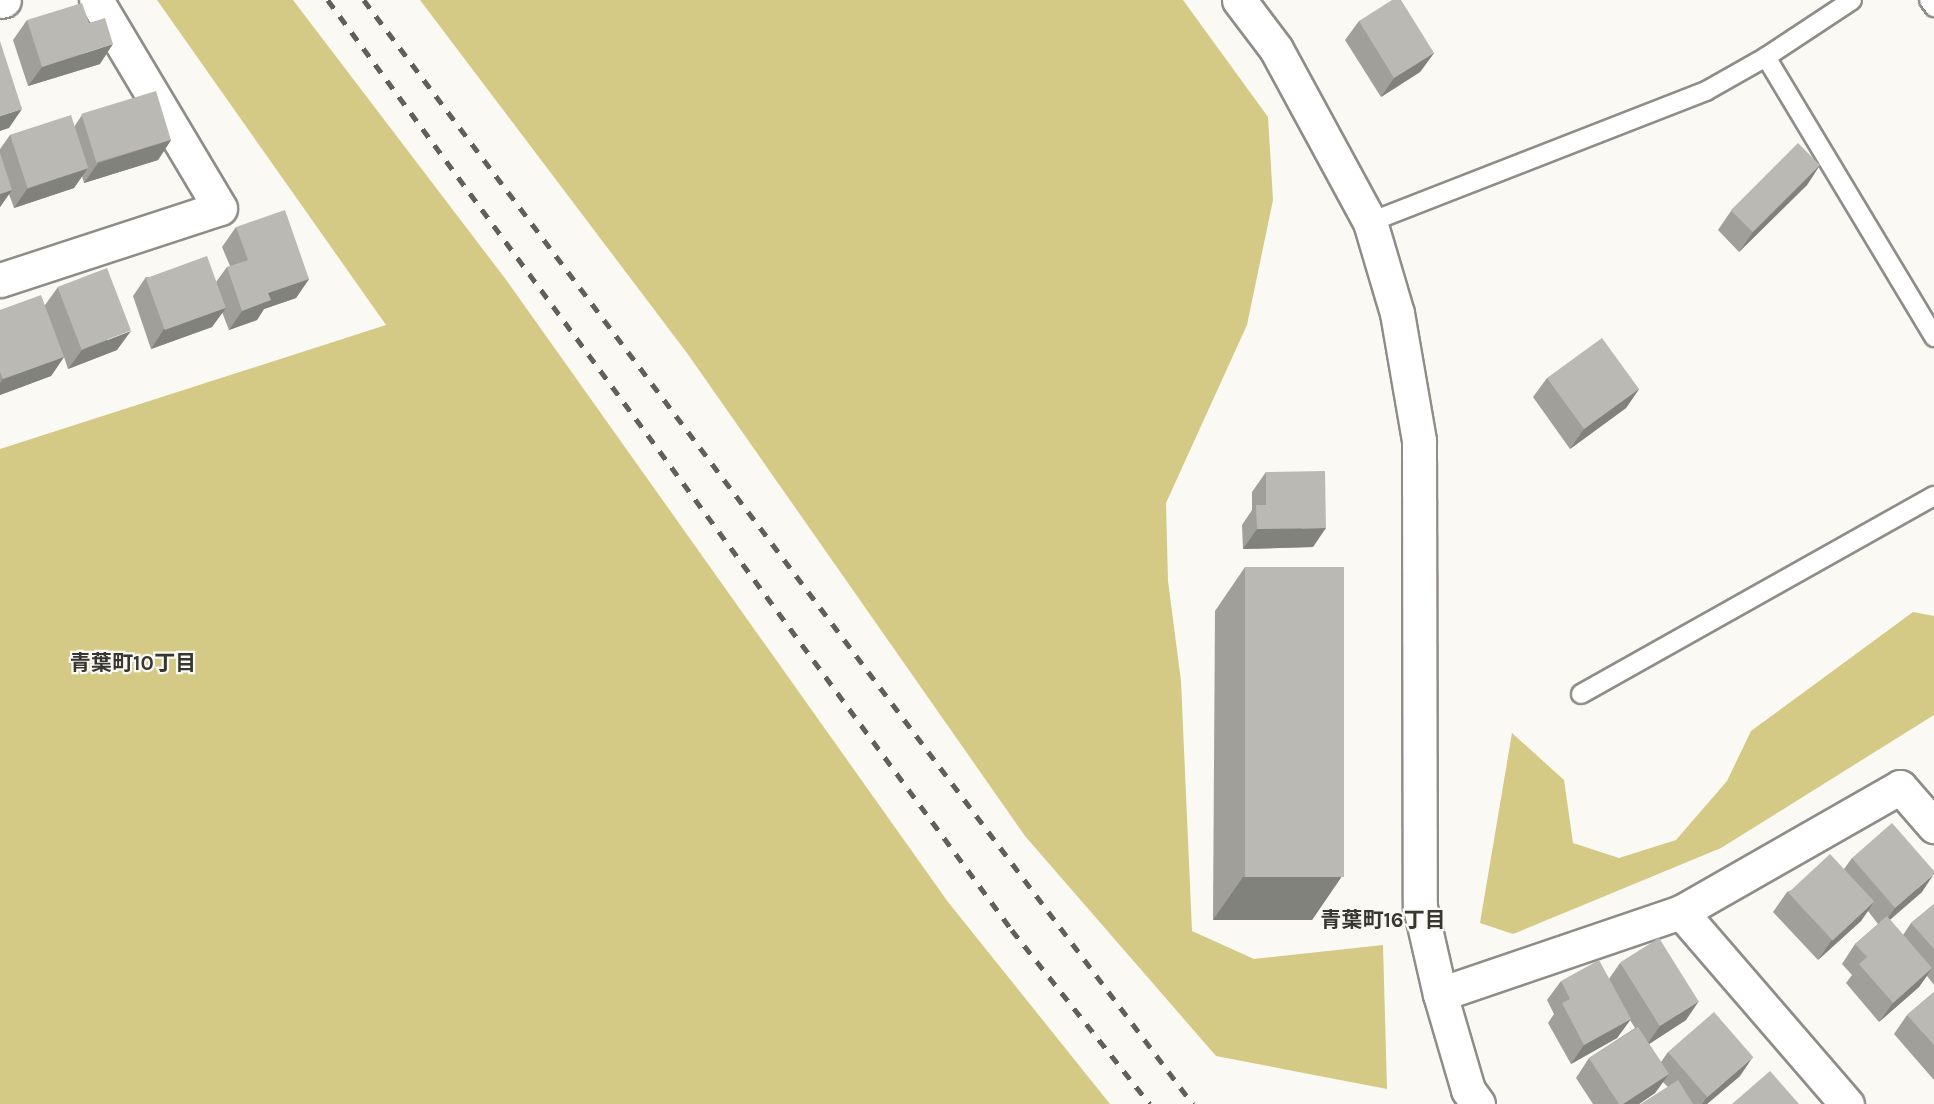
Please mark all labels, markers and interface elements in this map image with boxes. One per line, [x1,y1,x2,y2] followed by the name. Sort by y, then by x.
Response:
[70,650,196,676] district label: 青葉町10丁目
[1320,907,1446,933] district label: 青葉町16丁目

